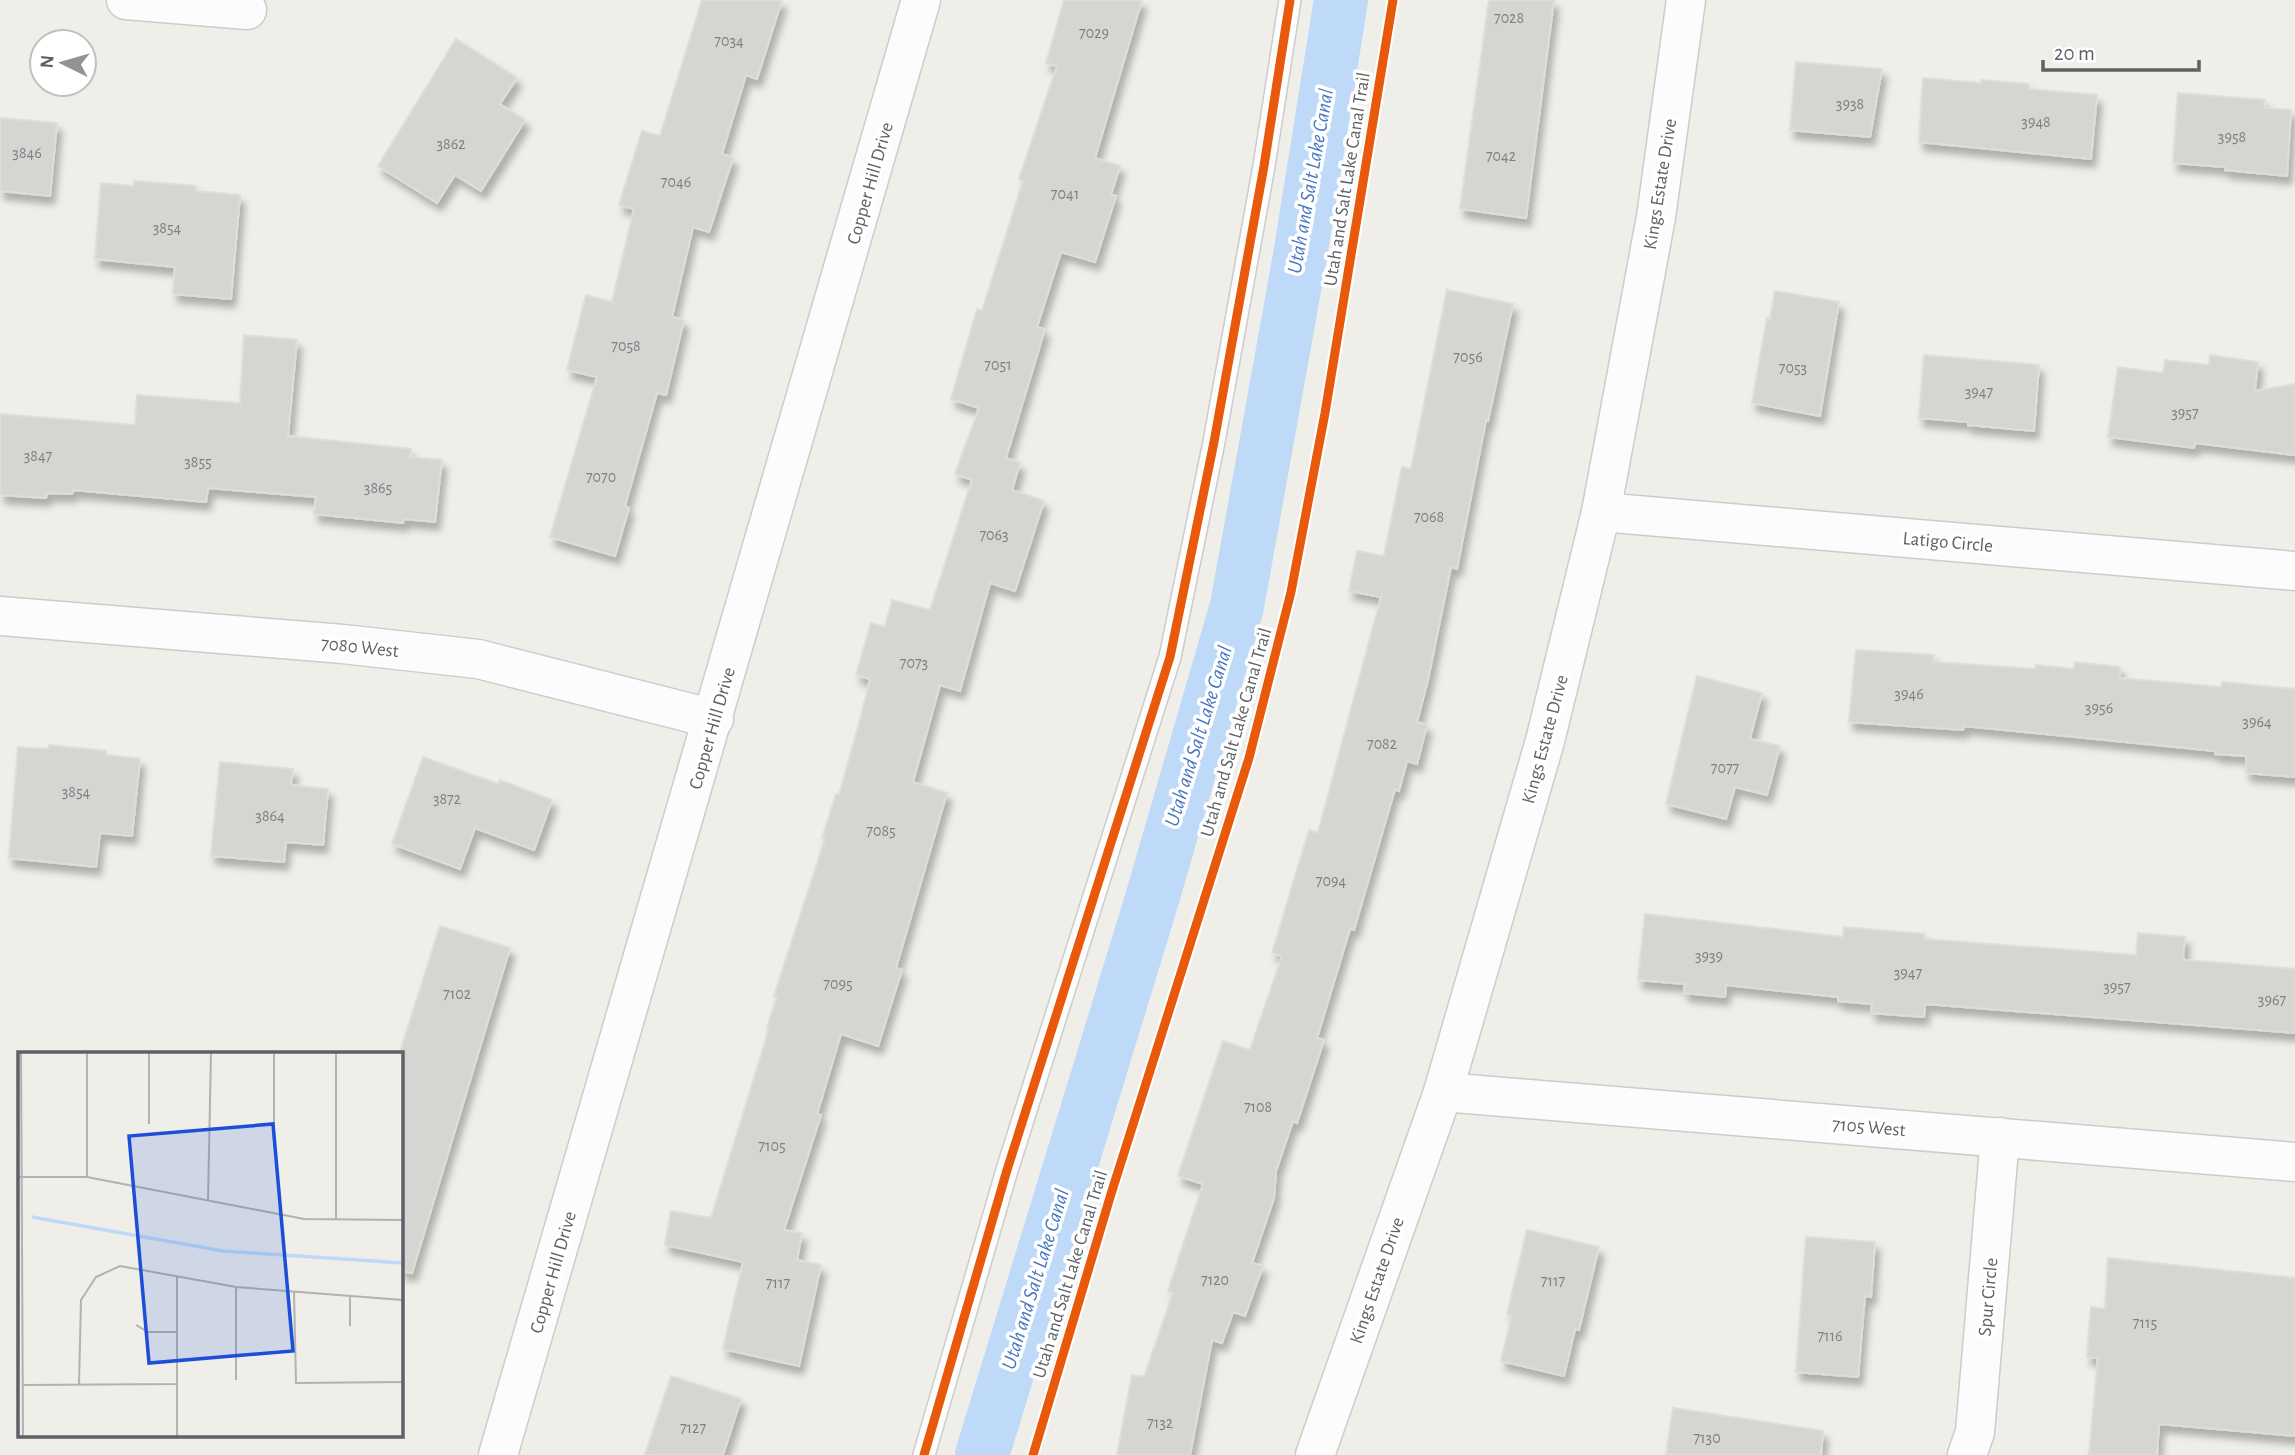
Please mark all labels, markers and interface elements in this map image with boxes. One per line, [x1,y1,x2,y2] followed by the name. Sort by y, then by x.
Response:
[1494,10,1524,26] house number: 7028
[1079,25,1109,41] house number: 7029
[28,28,98,98] north arrow
[2043,28,2199,72] scale bar
[714,33,744,49] house number: 7034
[2054,43,2095,64] text: 20 m
[38,54,58,69] text: N
[1321,71,1374,288] street label: Utah and Salt Lake Canal Trail
[1284,87,1337,275] water label: Utah and Salt Lake Canal
[1836,96,1864,112] house number: 3938
[2021,114,2051,130] house number: 3948
[1641,117,1680,251] street label: Kings Estate Drive
[844,120,897,247] street label: Copper Hill Drive
[2218,129,2246,145] house number: 3958
[437,136,465,152] house number: 3862
[12,145,42,161] house number: 3846
[1486,148,1516,164] house number: 7042
[661,174,691,190] house number: 7046
[1051,186,1079,202] house number: 7041
[153,220,182,236] house number: 3854
[611,338,641,354] house number: 7058
[1453,349,1483,365] house number: 7056
[984,357,1012,373] house number: 7051
[1779,360,1807,376] house number: 7053
[1965,384,1994,400] house number: 3947
[2171,405,2199,421] house number: 3957
[24,448,53,464] house number: 3847
[184,454,212,470] house number: 3855
[586,469,616,485] house number: 7070
[364,480,392,496] house number: 3865
[1414,509,1444,525] house number: 7068
[979,527,1009,543] house number: 7063
[1902,529,1994,556] street label: Latigo Circle
[1194,625,1276,839] street label: Utah and Salt Lake Canal Trail
[320,634,400,661] street label: 7080 West
[1159,643,1237,829] water label: Utah and Salt Lake Canal
[900,655,928,671] house number: 7073
[686,665,739,792] street label: Copper Hill Drive
[1519,673,1572,806] street label: Kings Estate Drive
[1894,686,1924,702] house number: 3946
[2085,700,2113,716] house number: 3956
[2242,714,2272,730] house number: 3964
[1367,736,1397,752] house number: 7082
[1711,760,1740,776] house number: 7077
[62,784,91,800] house number: 3854
[433,791,461,807] house number: 3872
[255,808,285,824] house number: 3864
[866,823,896,839] house number: 7085
[1316,873,1346,889] house number: 7094
[1695,948,1723,964] house number: 3939
[1894,965,1923,981] house number: 3947
[823,976,853,992] house number: 7095
[2103,979,2131,995] house number: 3957
[443,986,471,1002] house number: 7102
[2258,992,2286,1008] house number: 3967
[18,1052,402,1438] inset map
[1244,1099,1272,1115] house number: 7108
[1831,1115,1906,1140] street label: 7105 West
[758,1138,786,1154] house number: 7105
[1026,1167,1112,1381] street label: Utah and Salt Lake Canal Trail
[996,1186,1074,1372] water label: Utah and Salt Lake Canal
[527,1209,580,1336] street label: Copper Hill Drive
[1347,1215,1408,1346] street label: Kings Estate Drive
[1976,1257,2001,1337] street label: Spur Circle
[1201,1272,1229,1288] house number: 7120
[1541,1273,1566,1289] house number: 7117
[766,1275,791,1291] house number: 7117
[2133,1315,2157,1331] house number: 7115
[1817,1328,1843,1344] house number: 7116
[1147,1415,1173,1431] house number: 7132
[680,1420,706,1436] house number: 7127
[1693,1430,1721,1446] house number: 7130

